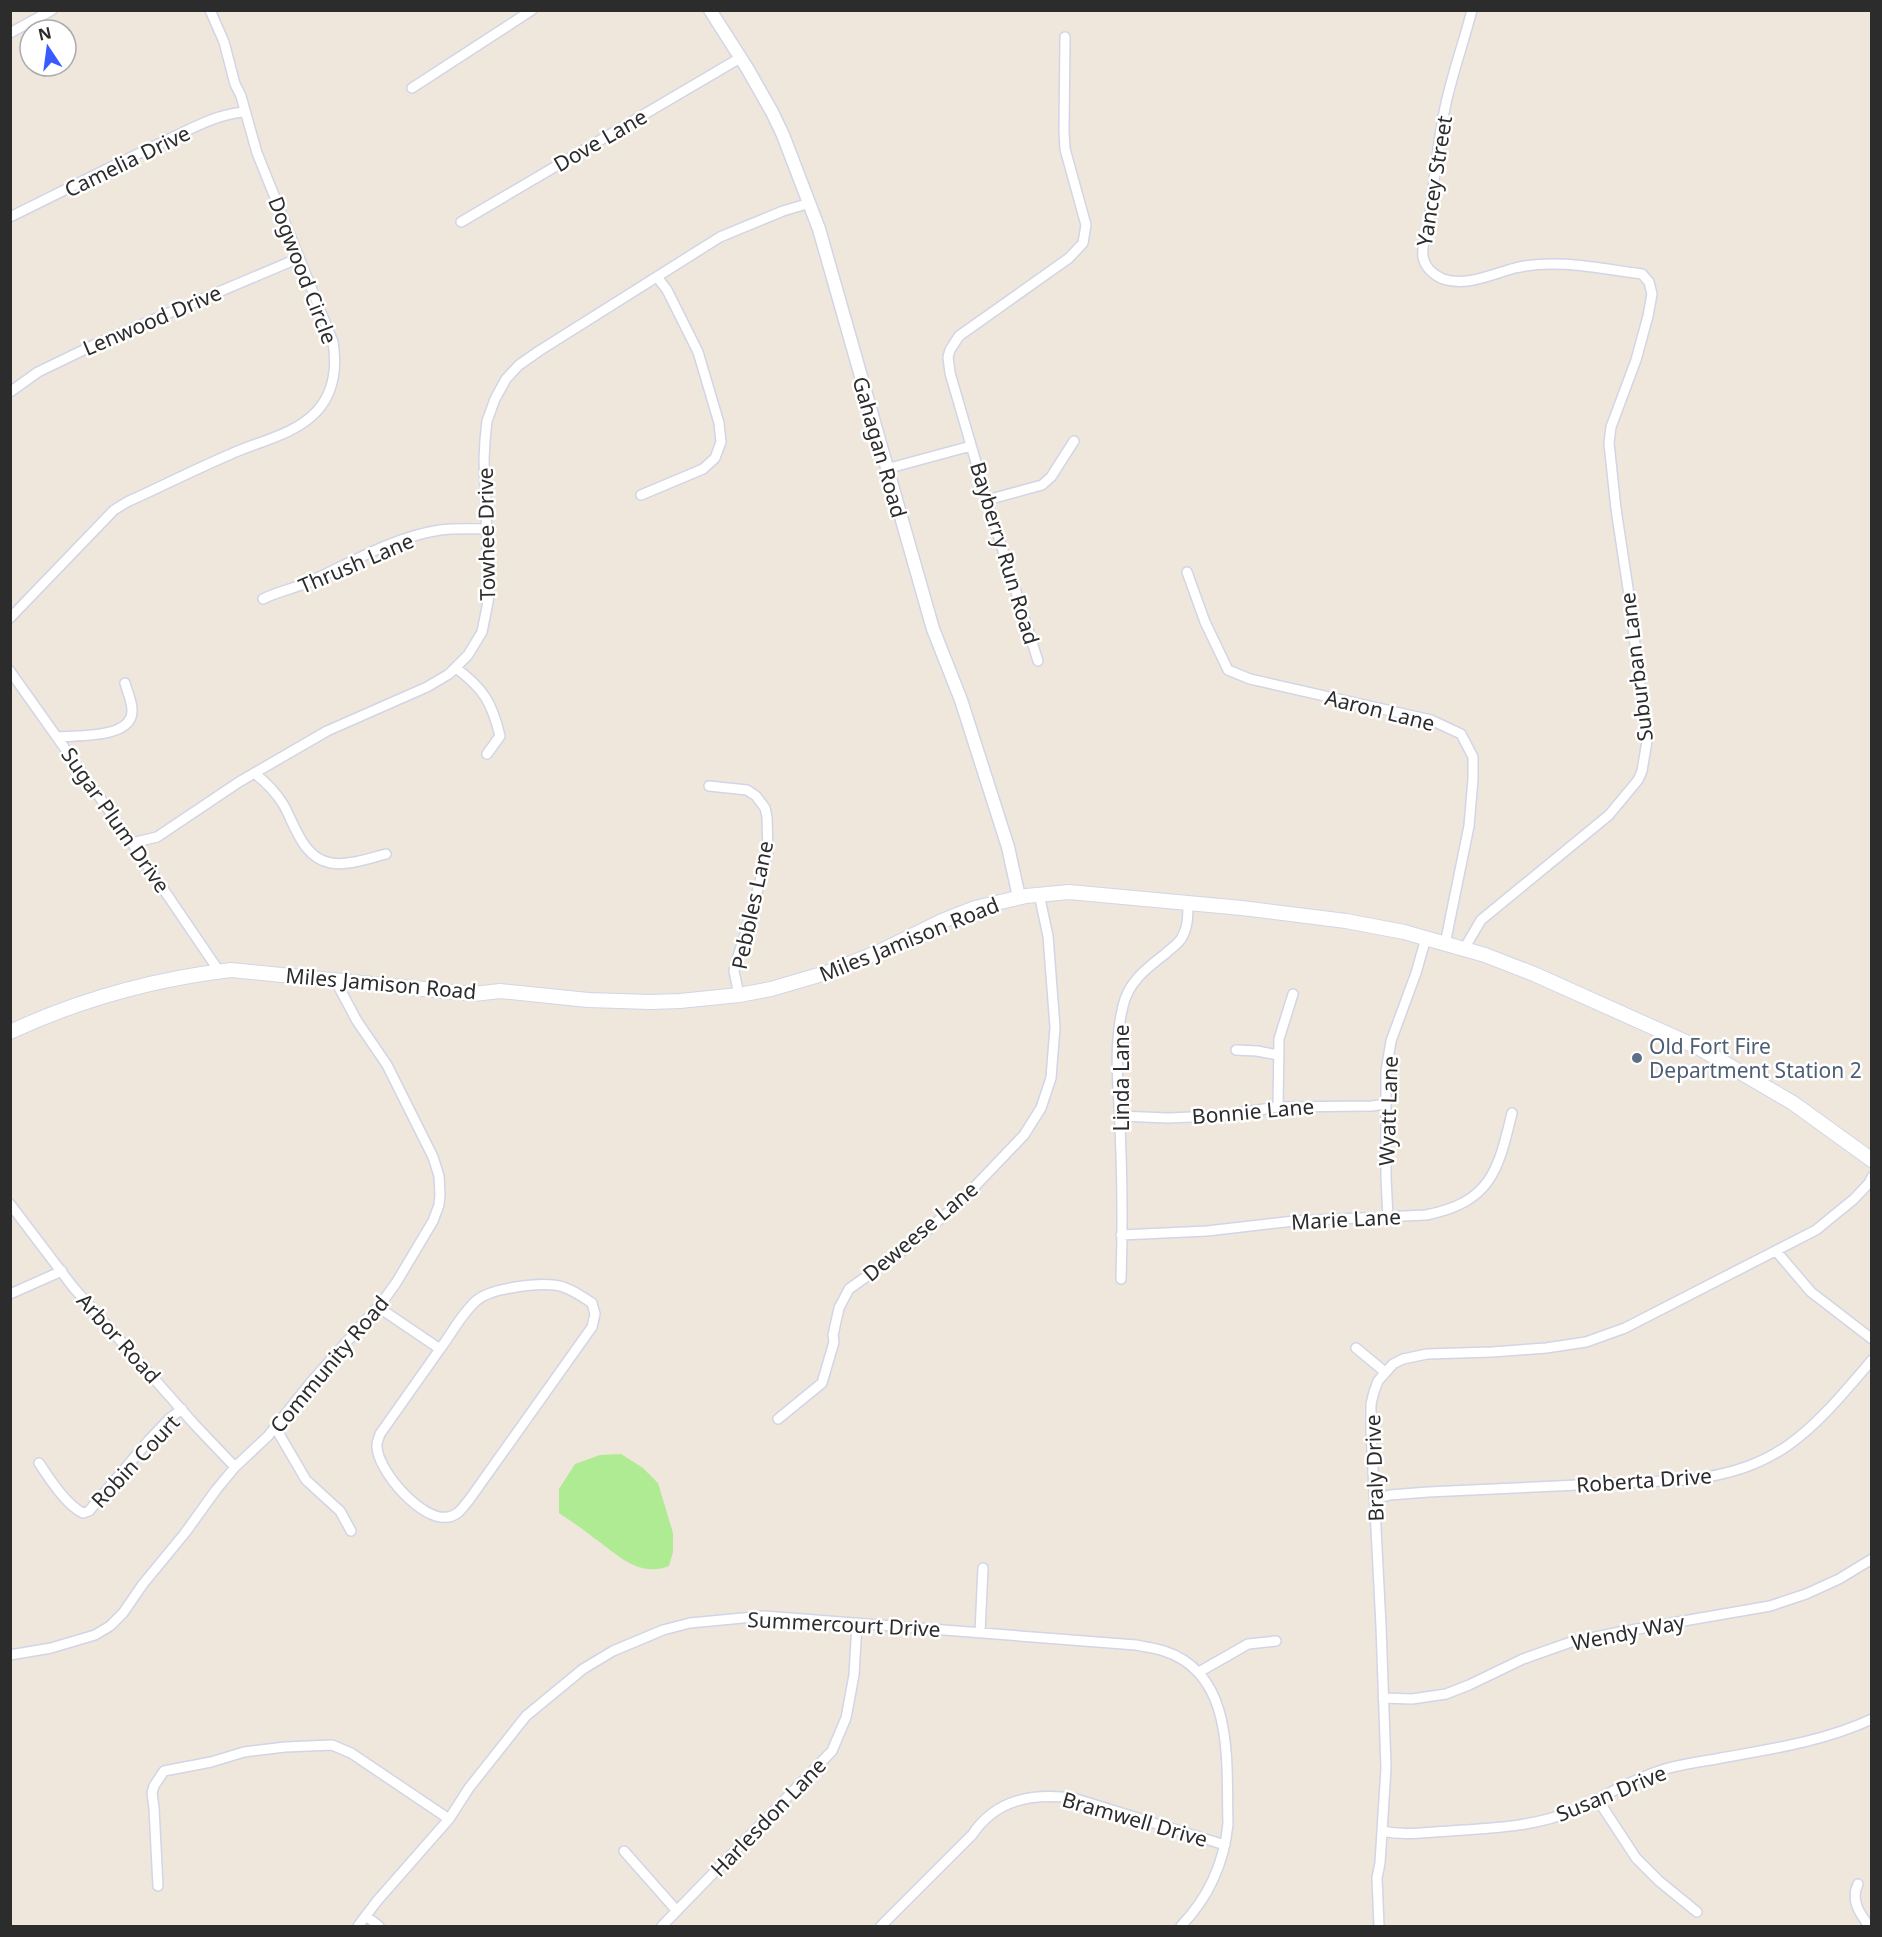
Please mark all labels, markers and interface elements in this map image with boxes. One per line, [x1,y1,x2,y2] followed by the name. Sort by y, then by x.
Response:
[18,18,78,78] north arrow
[36,21,53,46] text: N
[548,102,652,178] street label: Dove Lane
[1410,113,1458,248] street label: Yancey Street
[59,118,195,204] street label: Camelia Drive
[262,192,344,348] street label: Dogwood Circle
[78,278,226,362] street label: Lenwood Drive
[846,373,914,521] street label: Gahagan Road
[964,458,1046,648] street label: Bayberry Run Road
[471,467,501,601] street label: Towhee Drive
[294,526,418,600] street label: Thrush Lane
[1613,591,1659,743] street label: Suburban Lane
[1322,683,1438,737] street label: Aaron Lane
[55,742,177,898] street label: Sugar Plum Drive
[725,838,779,972] street label: Pebbles Lane
[815,890,1003,988] street label: Miles Jamison Road
[284,961,478,1005] street label: Miles Jamison Road
[1107,1024,1135,1132] street label: Linda Lane
[1649,1032,1862,1084] place label: Old Fort Fire Department Station 2
[1630,1051,1644,1065] marker: Old Fort Fire Department Station 2
[1372,1055,1404,1167] street label: Wyatt Lane
[1191,1092,1315,1130] street label: Bonnie Lane
[857,1175,983,1287] street label: Deweese Lane
[1290,1202,1402,1236] street label: Marie Lane
[71,1287,167,1389] street label: Arbor Road
[263,1290,395,1438] street label: Community Road
[85,1408,186,1514] street label: Robin Court
[1358,1414,1390,1522] street label: Braly Drive
[1575,1461,1713,1499] street label: Roberta Drive
[747,1605,941,1643] street label: Summercourt Drive
[1569,1607,1687,1657] street label: Wendy Way
[704,1752,832,1882] street label: Harlesdon Lane
[1552,1758,1670,1828] street label: Susan Drive
[1059,1785,1211,1853] street label: Bramwell Drive

